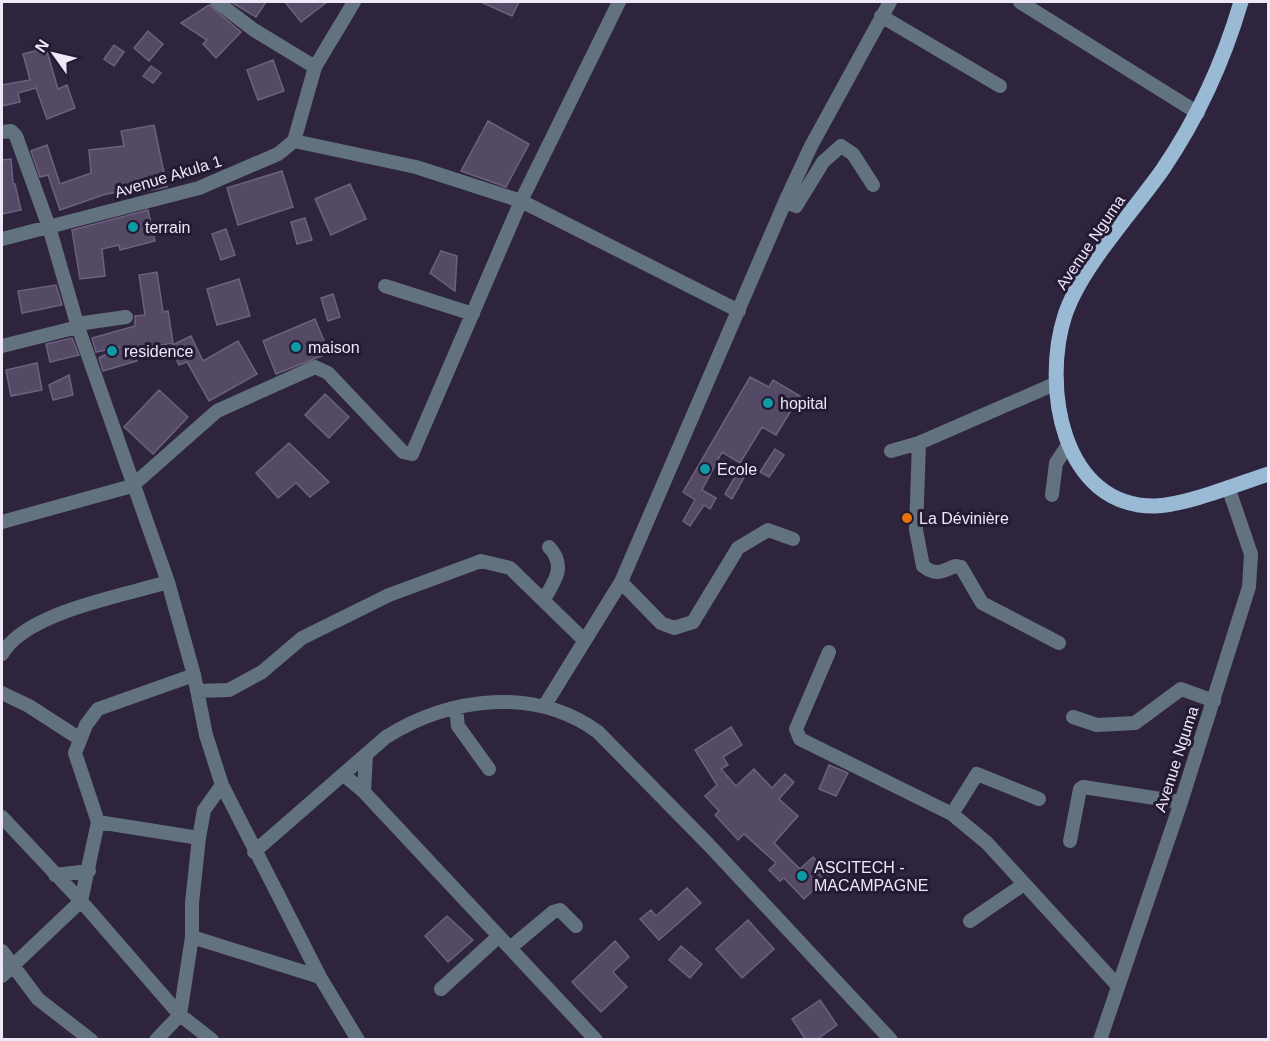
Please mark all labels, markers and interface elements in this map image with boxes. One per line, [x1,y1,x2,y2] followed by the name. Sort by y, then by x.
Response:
[24,24,84,84] north arrow
[32,36,52,55] text: N
[113,152,224,201] street label: Avenue Akula 1
[1053,192,1128,293] street label: Avenue Nguma
[145,219,190,236] place label: terrain
[126,220,140,234] marker: terrain
[308,339,360,356] place label: maison
[289,340,303,354] marker: maison
[124,343,193,360] place label: residence
[105,344,119,358] marker: residence
[780,395,827,412] place label: hopital
[761,396,775,410] marker: hopital
[717,461,757,478] place label: Ecole
[698,462,712,476] marker: Ecole
[919,510,1009,527] place label: La Dévinière
[900,511,914,525] marker: La Dévinière
[1151,704,1202,814] street label: Avenue Nguma
[814,859,928,894] place label: ASCITECH - MACAMPAGNE
[795,869,809,883] marker: ASCITECH - MACAMPAGNE

